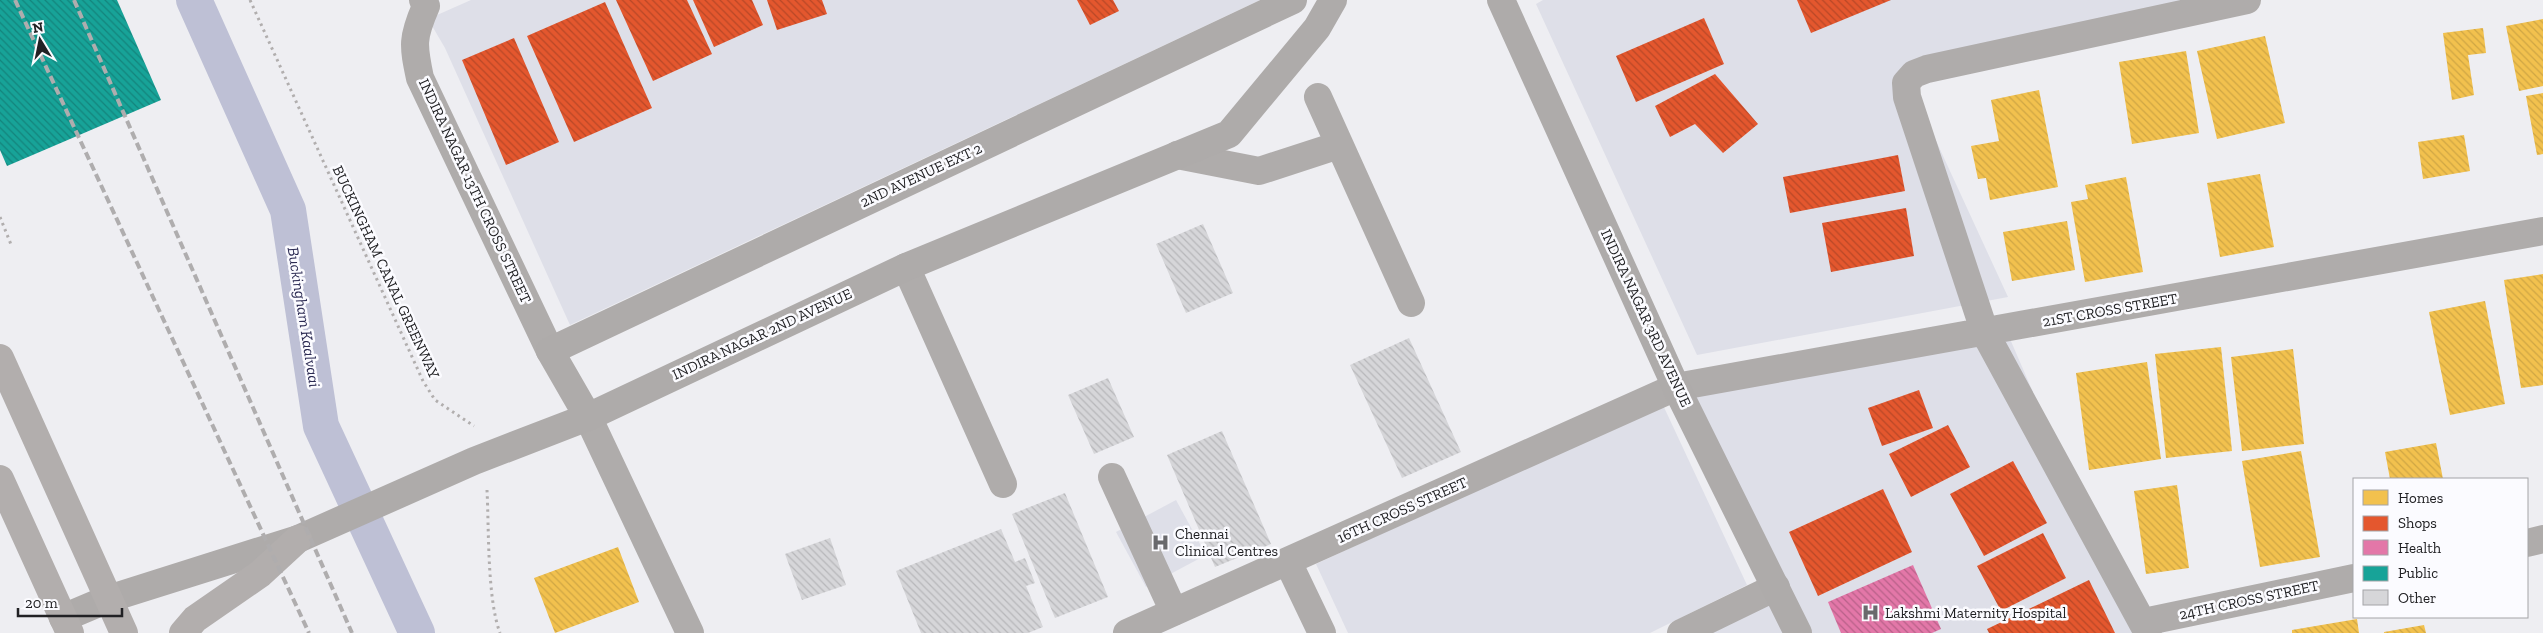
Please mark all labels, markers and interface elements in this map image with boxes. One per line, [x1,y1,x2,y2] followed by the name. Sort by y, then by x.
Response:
[15,15,65,65] north arrow
[31,18,45,37] text: N
[415,76,535,306] street label: INDIRA NAGAR 13TH CROSS STREET
[857,139,985,211] street label: 2ND AVENUE EXT 2
[329,163,444,382] street label: BUCKINGHAM CANAL GREENWAY
[1597,226,1695,410] street label: INDIRA NAGAR 3RD AVENUE
[284,245,324,389] water label: Buckingham Kaalvaai
[669,284,855,384] street label: INDIRA NAGAR 2ND AVENUE
[2041,289,2179,331] street label: 21ST CROSS STREET
[1334,473,1470,547] street label: 16TH CROSS STREET
[2353,478,2528,618] legend
[2398,489,2443,507] text: Homes
[2398,514,2437,532] text: Shops
[1175,525,1278,560] place label: Chennai Clinical Centres
[1151,533,1171,553] hospital icon: Chennai Clinical Centres
[2398,539,2442,557] text: Health
[2398,564,2438,582] text: Public
[2178,576,2320,624] street label: 24TH CROSS STREET
[18,586,121,618] scale bar
[2398,589,2436,607] text: Other
[25,594,58,612] text: 20 m
[1861,603,1881,623] hospital icon: Lakshmi Maternity Hospital
[1885,604,2067,622] place label: Lakshmi Maternity Hospital

